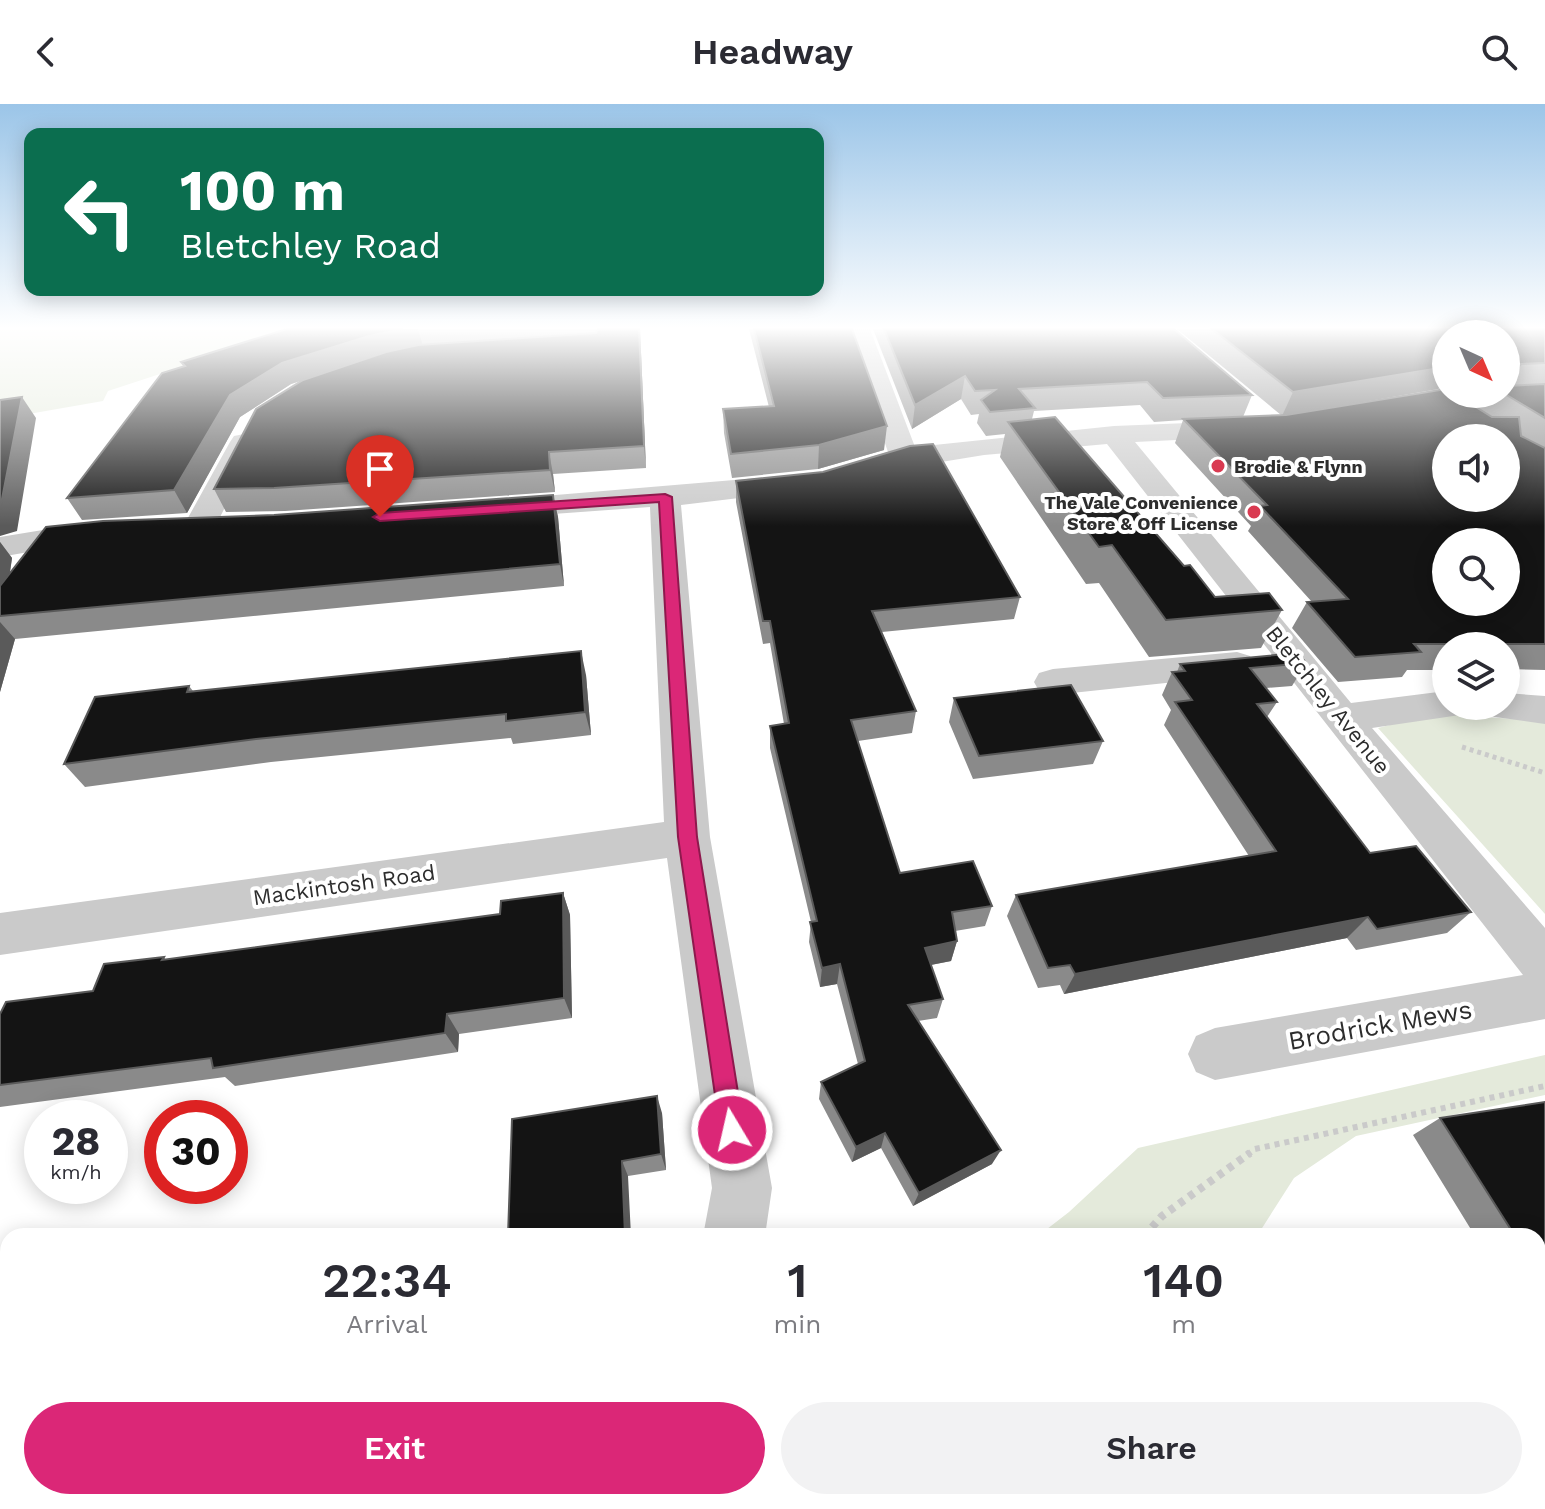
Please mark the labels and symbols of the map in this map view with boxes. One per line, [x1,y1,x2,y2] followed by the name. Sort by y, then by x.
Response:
[1432,320,1520,408] north arrow
[346,435,414,517] pin
[1234,456,1363,477] place label: Brodie & Flynn
[1209,457,1227,475] marker: Brodie & Flynn
[1044,492,1238,534] place label: The Vale Convenience Store & Off License
[1245,503,1263,521] marker: The Vale Convenience Store & Off License
[1261,621,1395,779] street label: Bletchley Avenue
[251,860,437,910] street label: Mackintosh Road
[1286,994,1474,1056] street label: Brodrick Mews
[690,1088,774,1172] position arrow
[144,1100,248,1204] speed limit sign: 30

